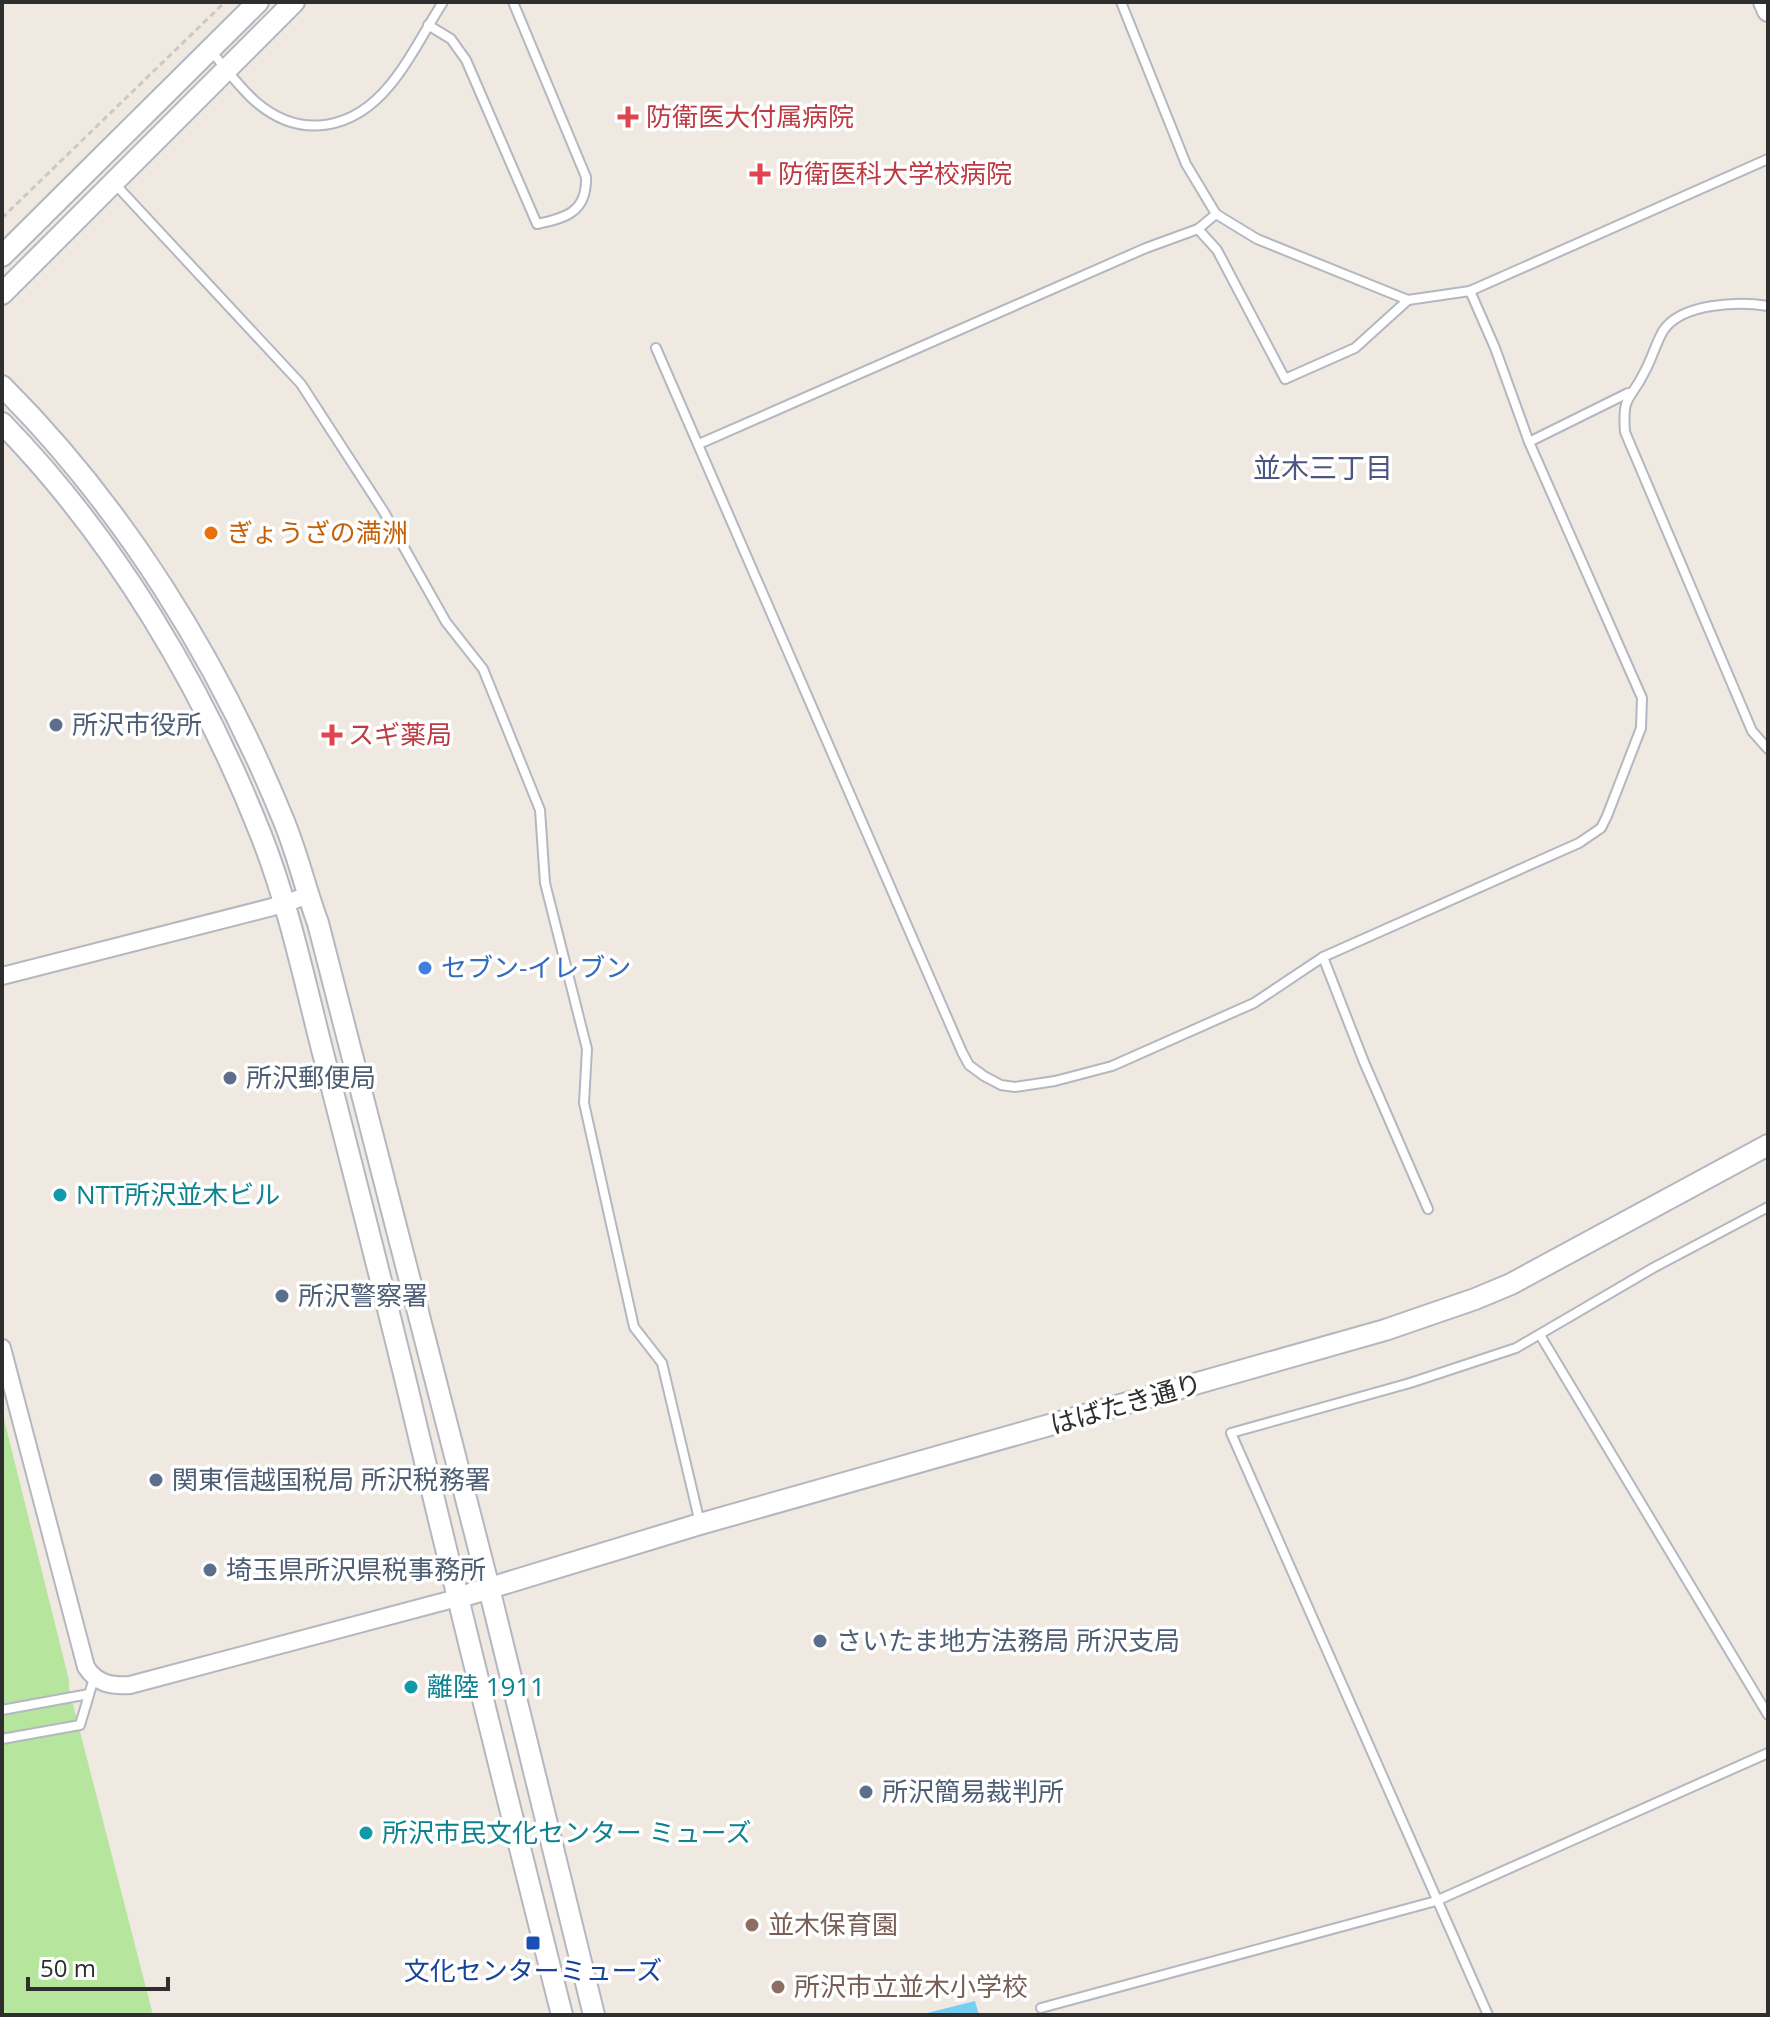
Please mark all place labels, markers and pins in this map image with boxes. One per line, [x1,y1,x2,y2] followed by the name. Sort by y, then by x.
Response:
[646,98,854,134] place label: 防衛医大付属病院
[617,106,639,128] marker: 防衛医大付属病院
[778,155,1012,191] place label: 防衛医科大学校病院
[749,163,771,185] marker: 防衛医科大学校病院
[227,514,408,550] place label: ぎょうざの満洲
[202,524,220,542] marker: ぎょうざの満洲
[72,706,202,742] place label: 所沢市役所
[47,716,65,734] marker: 所沢市役所
[348,716,452,752] place label: スギ薬局
[323,726,341,744] marker: スギ薬局
[441,949,631,985] place label: セブン-イレブン
[416,959,434,977] marker: セブン-イレブン
[246,1059,376,1095] place label: 所沢郵便局
[221,1069,239,1087] marker: 所沢郵便局
[76,1176,280,1212] place label: NTT所沢並木ビル
[51,1186,69,1204] marker: NTT所沢並木ビル
[298,1277,428,1313] place label: 所沢警察署
[273,1287,291,1305] marker: 所沢警察署
[172,1461,491,1497] place label: 関東信越国税局 所沢税務署
[147,1471,165,1489] marker: 関東信越国税局 所沢税務署
[226,1551,486,1587] place label: 埼玉県所沢県税事務所
[201,1561,219,1579] marker: 埼玉県所沢県税事務所
[836,1622,1180,1658] place label: さいたま地方法務局 所沢支局
[811,1632,829,1650] marker: さいたま地方法務局 所沢支局
[427,1668,545,1704] place label: 離陸 1911
[402,1678,420,1696] marker: 離陸 1911
[882,1773,1064,1809] place label: 所沢簡易裁判所
[857,1783,875,1801] marker: 所沢簡易裁判所
[382,1814,751,1850] place label: 所沢市民文化センター ミューズ
[357,1824,375,1842] marker: 所沢市民文化センター ミューズ
[768,1906,898,1942] place label: 並木保育園
[743,1916,761,1934] marker: 並木保育園
[524,1934,542,1952] marker: 文化センターミューズ
[404,1952,662,1988] place label: 文化センターミューズ
[794,1968,1028,2004] place label: 所沢市立並木小学校
[769,1978,787,1996] marker: 所沢市立並木小学校

